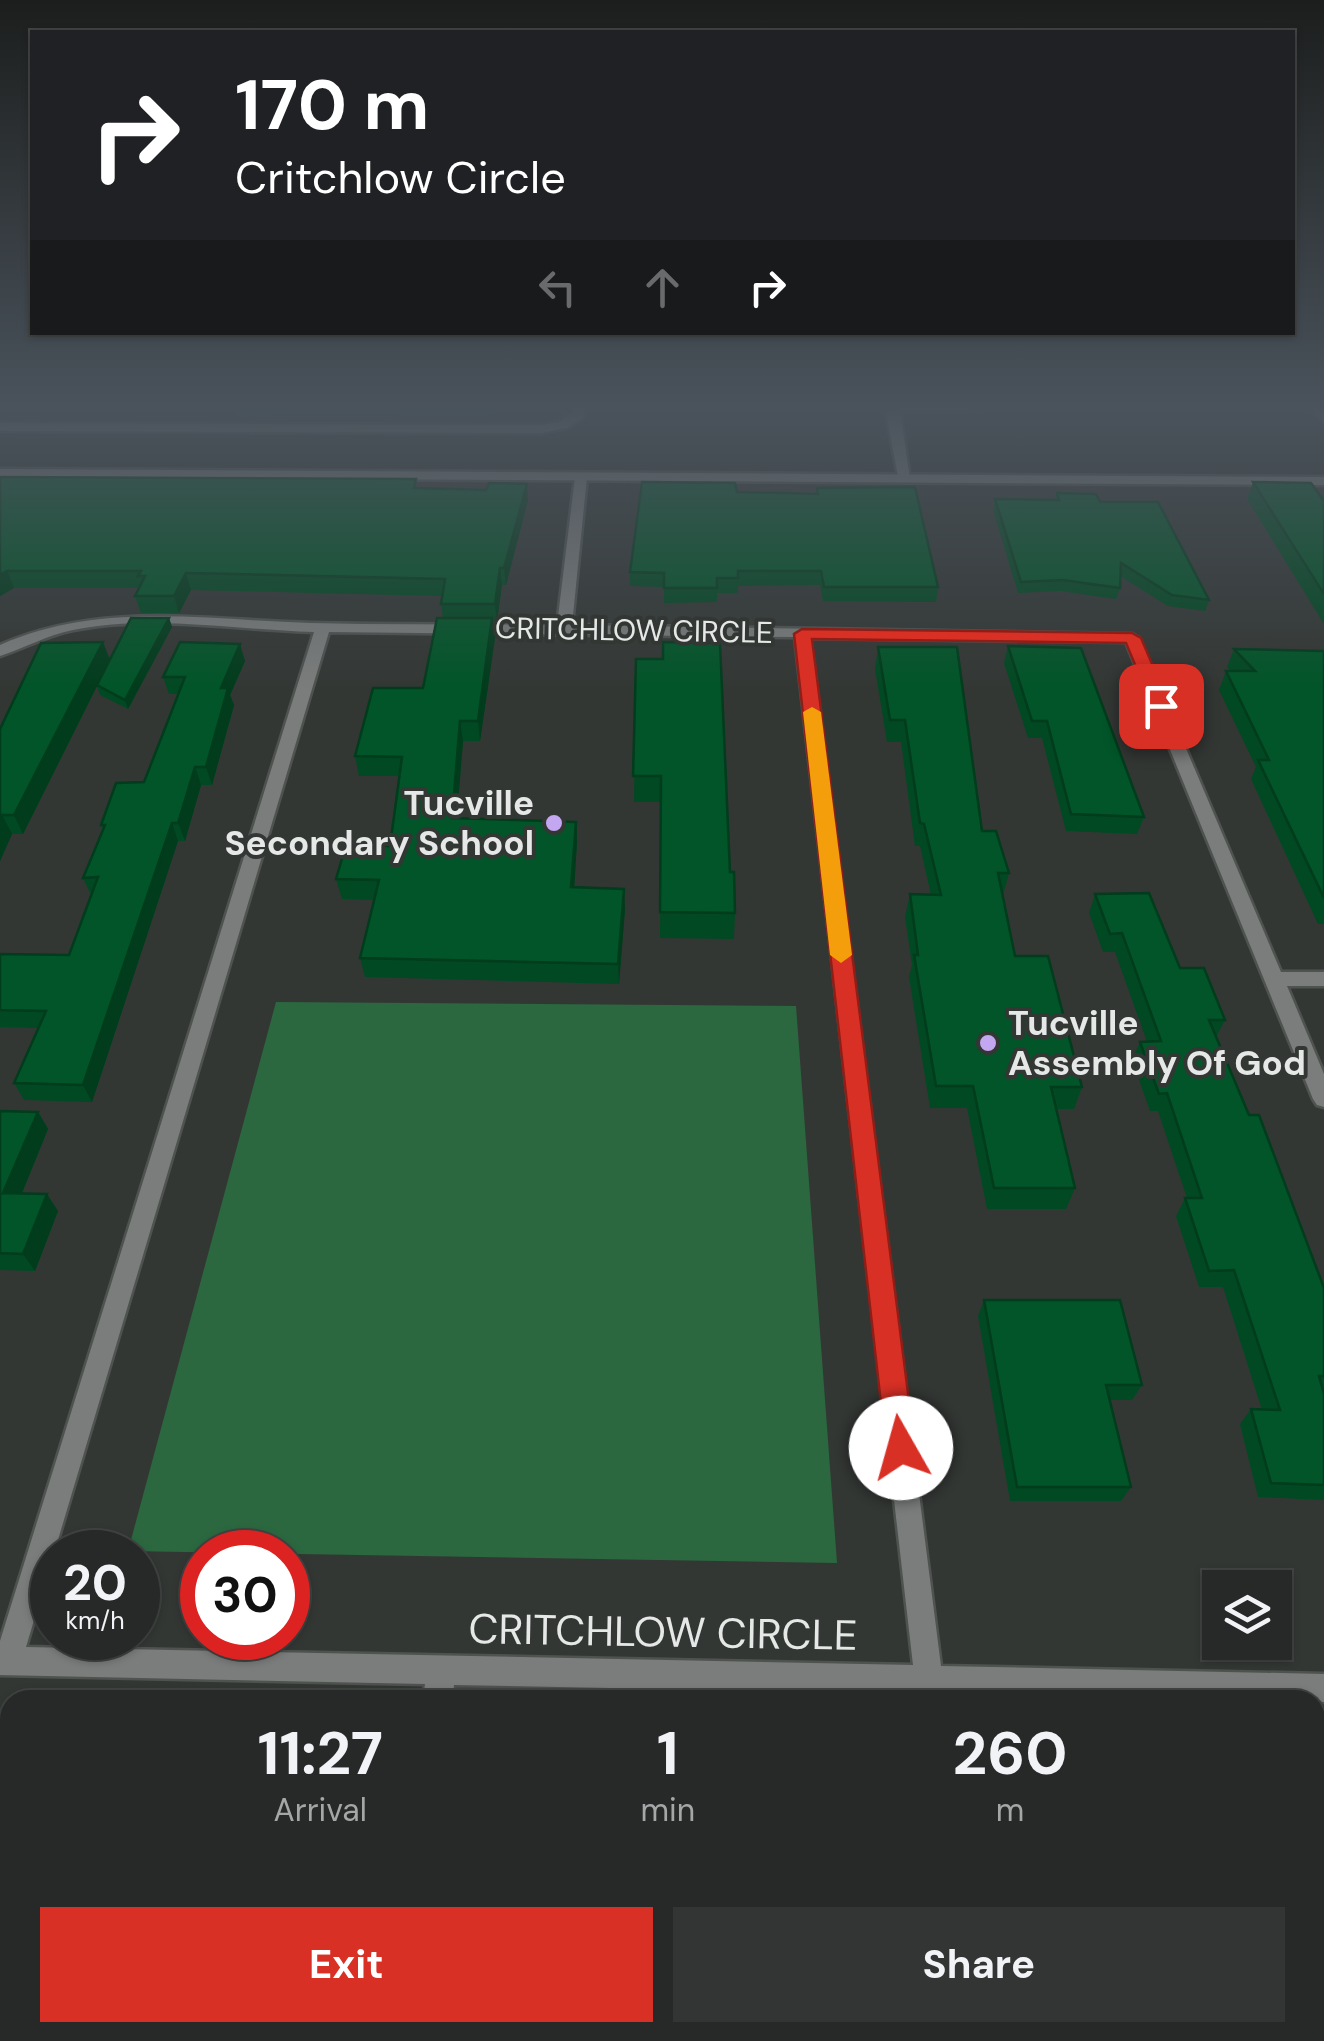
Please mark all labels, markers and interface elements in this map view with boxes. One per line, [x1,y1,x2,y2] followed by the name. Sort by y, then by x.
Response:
[235,60,429,151] text: 170 m
[70,70,200,200] icon: right
[235,148,566,207] text: Critchlow Circle
[530,260,585,315] icon: left
[635,260,690,315] icon: ahead
[740,260,795,315] icon: right
[495,608,773,652] street label: CRITCHLOW CIRCLE
[1119,664,1204,749] pin
[1134,679,1189,734] icon: arrive
[224,780,534,866] place label: Tucville Secondary School
[543,812,565,834] marker: Tucville Secondary School
[1008,1000,1306,1086] place label: Tucville Assembly Of God
[977,1032,999,1054] marker: Tucville Assembly Of God
[849,1396,953,1500] position arrow
[180,1530,310,1660] speed limit sign: 30
[63,1550,127,1616] text: 20
[1202,1570,1292,1660] map controls
[1202,1570,1292,1660] button: layers
[468,1601,858,1663] street label: CRITCHLOW CIRCLE
[65,1604,125,1637] text: km/h
[258,1714,383,1793] text: 11:27
[657,1714,679,1793] text: 1
[953,1714,1067,1793] text: 260
[274,1789,367,1831] text: Arrival
[640,1789,695,1831] text: min
[996,1789,1024,1831] text: m
[40,1907,653,2022] button: Exit
[673,1907,1285,2022] button: Share

